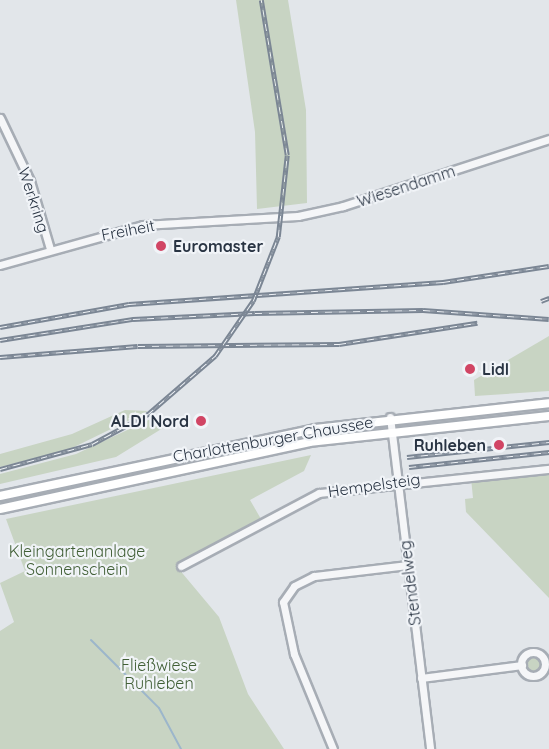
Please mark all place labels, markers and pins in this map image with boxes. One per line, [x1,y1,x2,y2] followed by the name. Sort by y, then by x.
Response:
[173,236,263,256] place label: Euromaster
[154,239,168,253] marker: Euromaster
[482,359,509,379] place label: Lidl
[463,362,477,376] marker: Lidl
[111,411,189,431] place label: ALDI Nord
[194,414,208,428] marker: ALDI Nord
[414,435,486,455] place label: Ruhleben
[490,436,508,454] marker: Ruhleben

